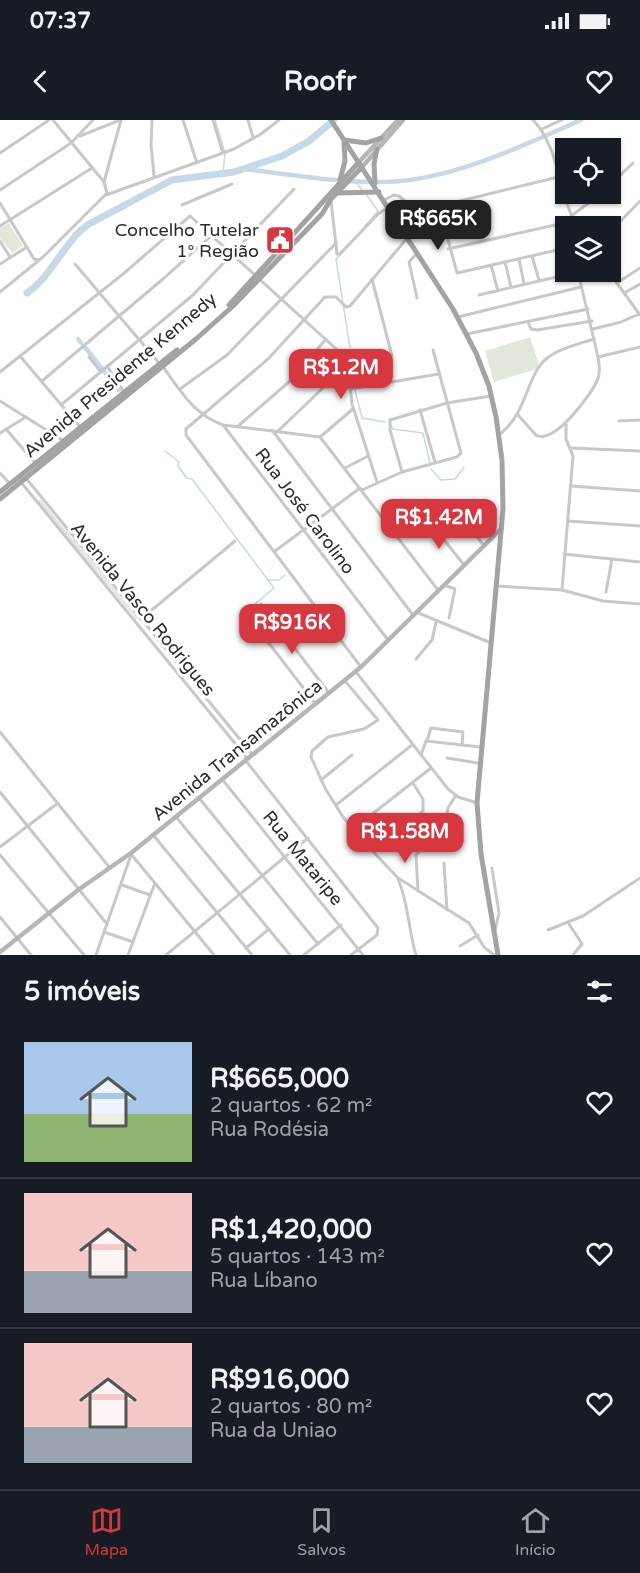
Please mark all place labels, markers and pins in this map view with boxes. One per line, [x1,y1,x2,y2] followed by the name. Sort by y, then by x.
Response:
[389,200,487,251] pin: R$665K
[115,219,259,262] place label: Concelho Tutelar 1° Região
[264,224,296,256] public building icon: Concelho Tutelar 1° Região
[292,349,390,400] pin: R$1.2M
[384,499,494,550] pin: R$1.42M
[243,604,341,655] pin: R$916K
[350,813,460,864] pin: R$1.58M

